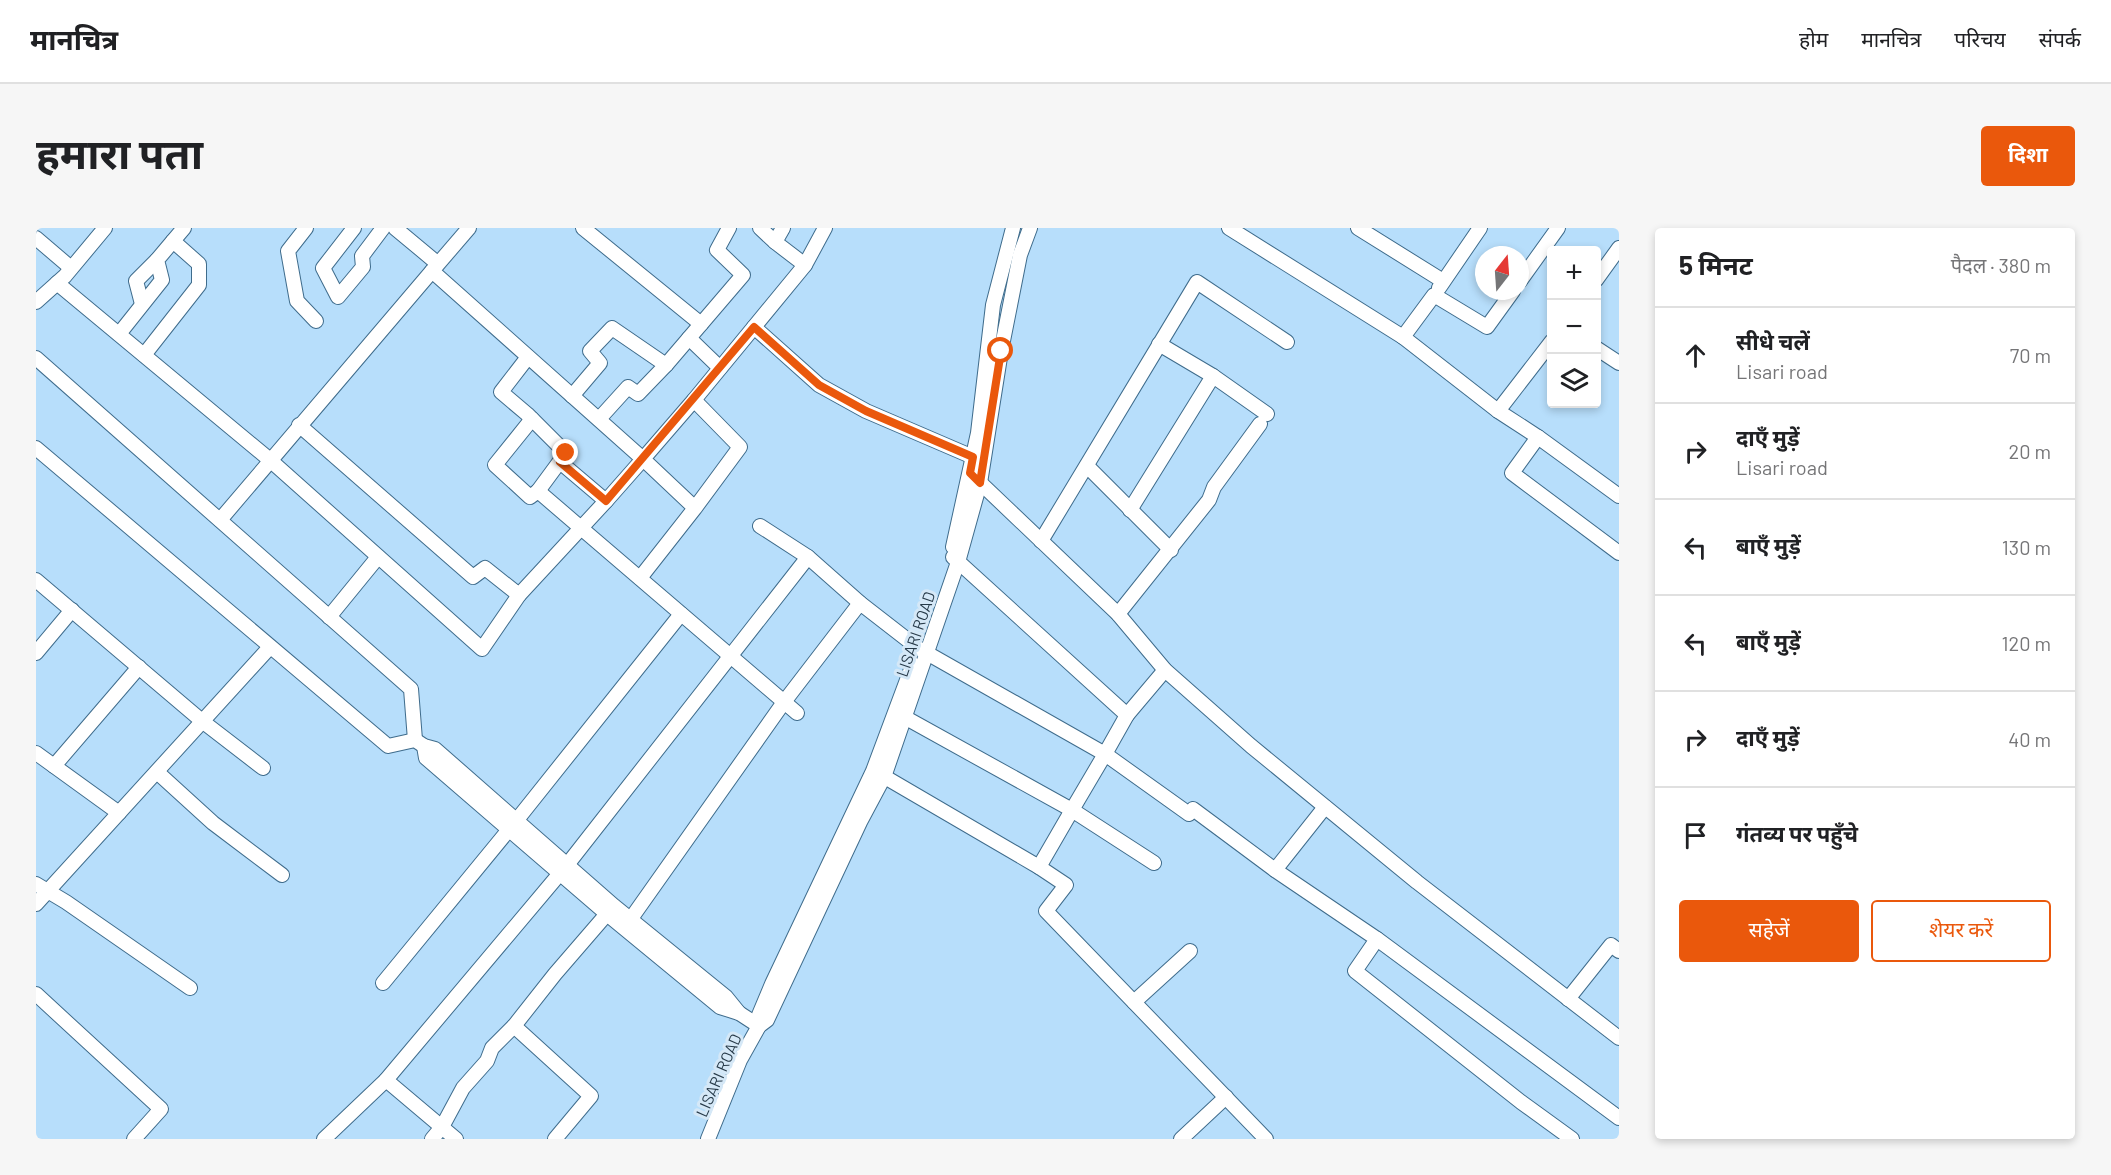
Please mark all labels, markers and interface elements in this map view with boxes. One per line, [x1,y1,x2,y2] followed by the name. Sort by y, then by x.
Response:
[30,22,118,56] text: मानचित्र
[1799,26,1828,51] text: होम
[1861,26,1921,51] text: मानचित्र
[1954,26,2006,51] text: परिचय
[2039,26,2081,51] text: संपर्क
[1981,126,2075,186] button: दिशा
[36,127,203,177] text: हमारा पता
[1475,246,1529,300] north arrow
[1547,246,1601,408] map controls
[1547,246,1601,300] button: +
[1679,249,1753,280] text: 5 मिनट
[1951,253,2051,277] text: पैदल · 380 m
[1547,300,1601,354] button: −
[1736,328,1810,354] text: सीधे चलें
[987,337,1013,363] route start
[1679,339,1712,372] icon: ahead
[2010,343,2051,367] text: 70 m
[1547,354,1601,408] button: layers
[1736,359,1828,383] text: Lisari road
[1736,424,1799,450] text: दाएँ मुड़ें
[1679,435,1712,468] icon: right
[552,439,578,465] route end
[2008,439,2051,463] text: 20 m
[1736,455,1828,479] text: Lisari road
[1679,531,1712,564] icon: left
[1736,532,1801,558] text: बाएँ मुड़ें
[2002,535,2051,559] text: 130 m
[892,589,938,679] street label: LISARI ROAD
[1679,627,1712,660] icon: left
[1736,628,1801,654] text: बाएँ मुड़ें
[2001,631,2051,655] text: 120 m
[1679,723,1712,756] icon: right
[1736,724,1799,750] text: दाएँ मुड़ें
[2008,727,2051,751] text: 40 m
[1679,819,1712,852] icon: arrive
[1736,820,1858,846] text: गंतव्य पर पहुँचे
[1679,900,1859,962] button: सहेजें
[1871,900,2051,962] button: शेयर करें
[691,1031,745,1119] street label: LISARI ROAD

